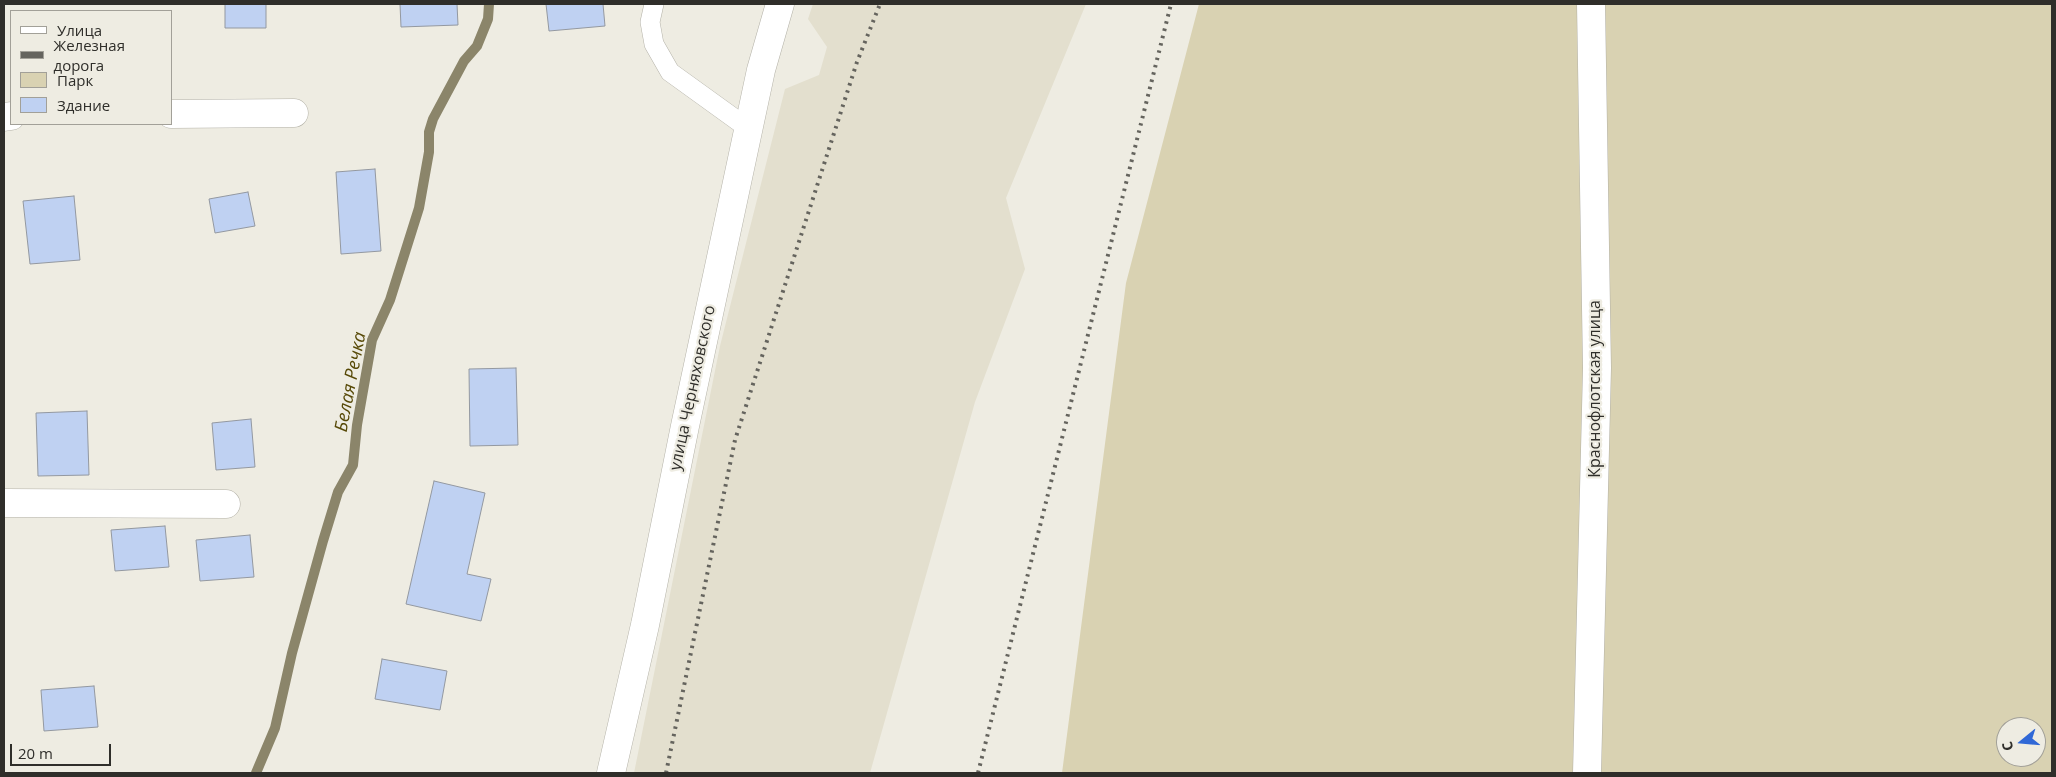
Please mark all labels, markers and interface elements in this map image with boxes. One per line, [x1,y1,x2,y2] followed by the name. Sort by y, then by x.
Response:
[10,10,172,125] legend
[57,20,102,40] text: Улица
[54,35,125,75] text: Железная дорога
[57,70,93,90] text: Парк
[57,95,110,115] text: Здание
[1585,300,1605,478] street label: Краснофлотская улица
[666,304,720,472] street label: улица Черняховского
[331,330,371,434] water label: Белая Речка
[1996,717,2046,767] north arrow
[12,734,114,766] scale bar
[1997,739,2018,753] text: С
[18,743,53,763] text: 20 m

